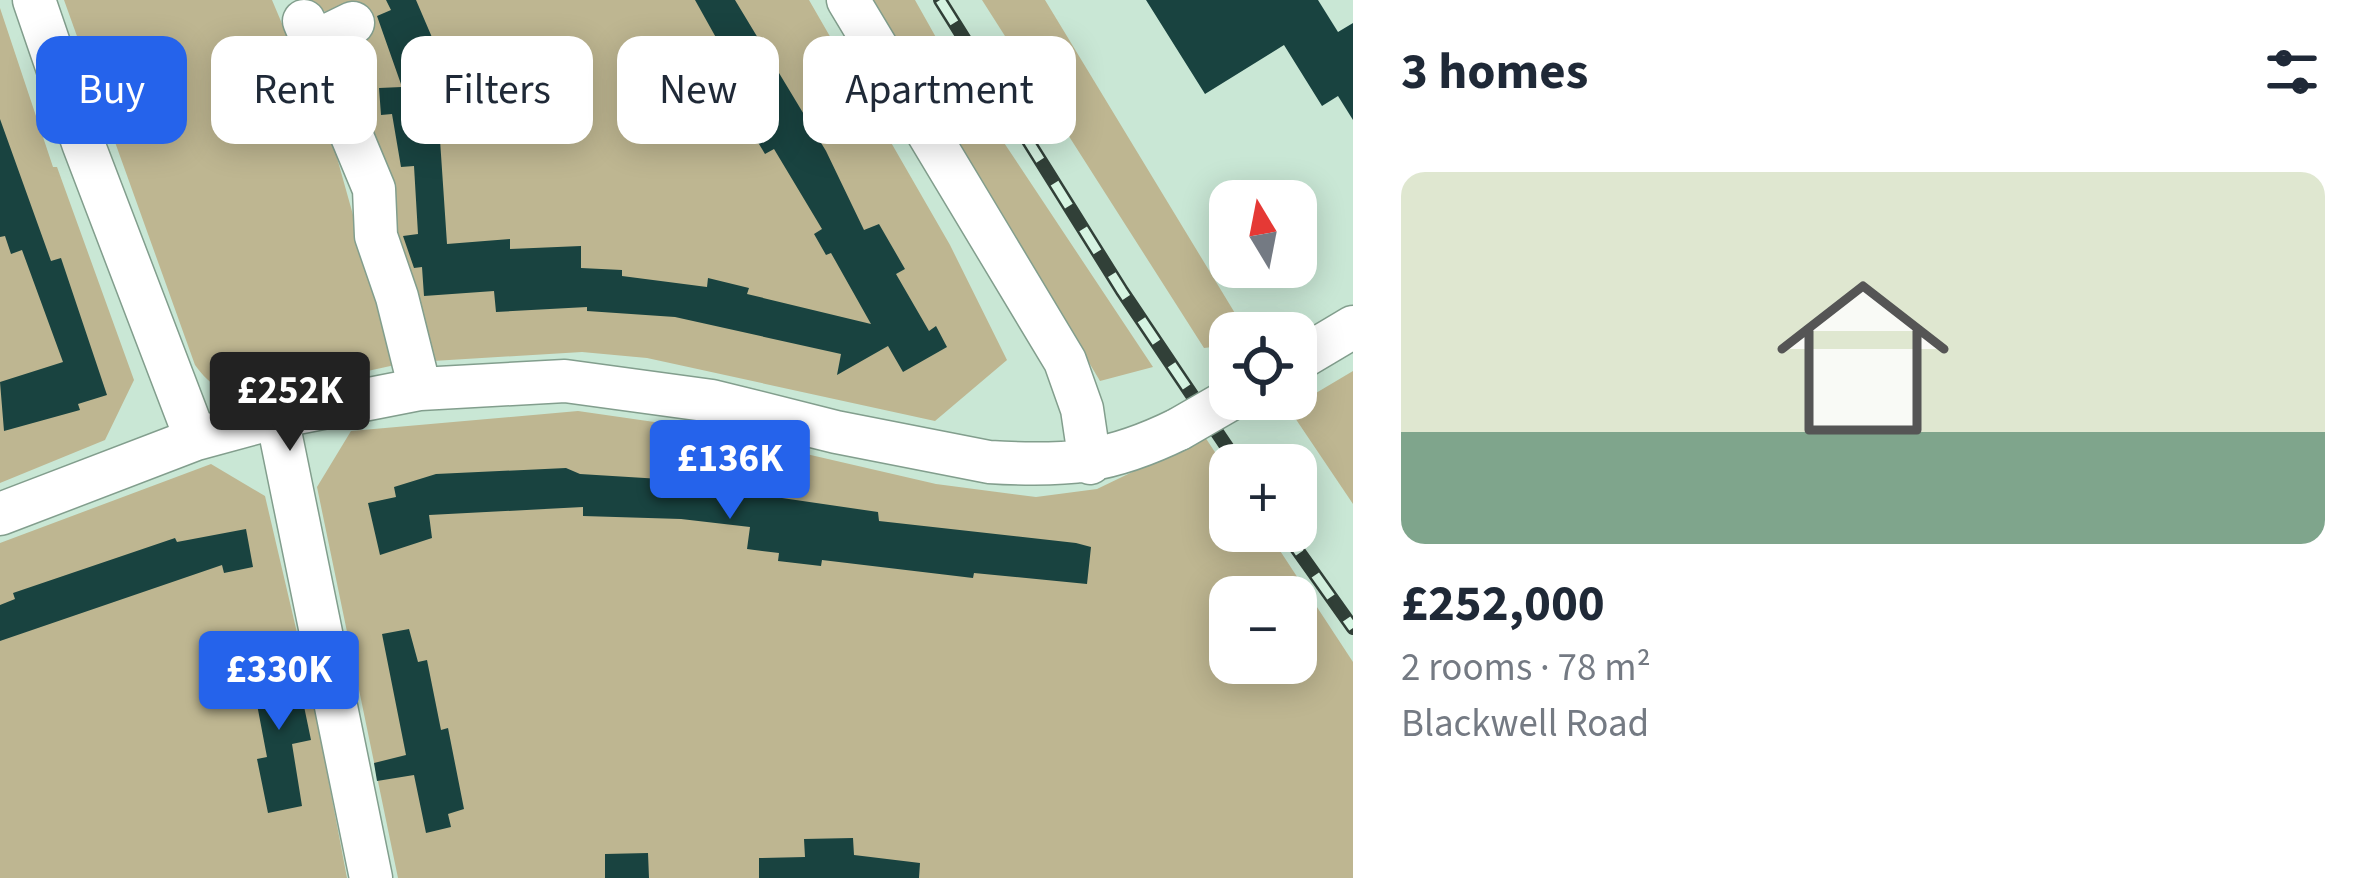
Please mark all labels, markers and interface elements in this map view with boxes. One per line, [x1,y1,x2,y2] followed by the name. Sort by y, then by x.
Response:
[36,36,187,144] chip: Buy
[211,36,377,144] chip: Rent
[401,36,593,144] chip: Filters
[617,36,779,144] chip: New
[803,36,1076,144] chip: Apartment
[1401,36,1588,108] text: 3 homes
[2259,39,2325,105] icon: filters
[1209,180,1317,288] north arrow
[1209,180,1317,684] map controls
[1755,250,1971,466] icon: home
[1209,312,1317,420] button: locate
[206,352,374,454] pin: £252K
[237,363,343,419] text: £252K
[646,420,814,522] pin: £136K
[677,431,783,487] text: £136K
[1209,444,1317,552] button: +
[1401,568,1605,640] text: £252,000
[1209,576,1317,684] button: −
[195,631,363,733] pin: £330K
[1401,640,1651,696] text: 2 rooms · 78 m²
[226,642,332,698] text: £330K
[1401,696,1649,752] text: Blackwell Road

